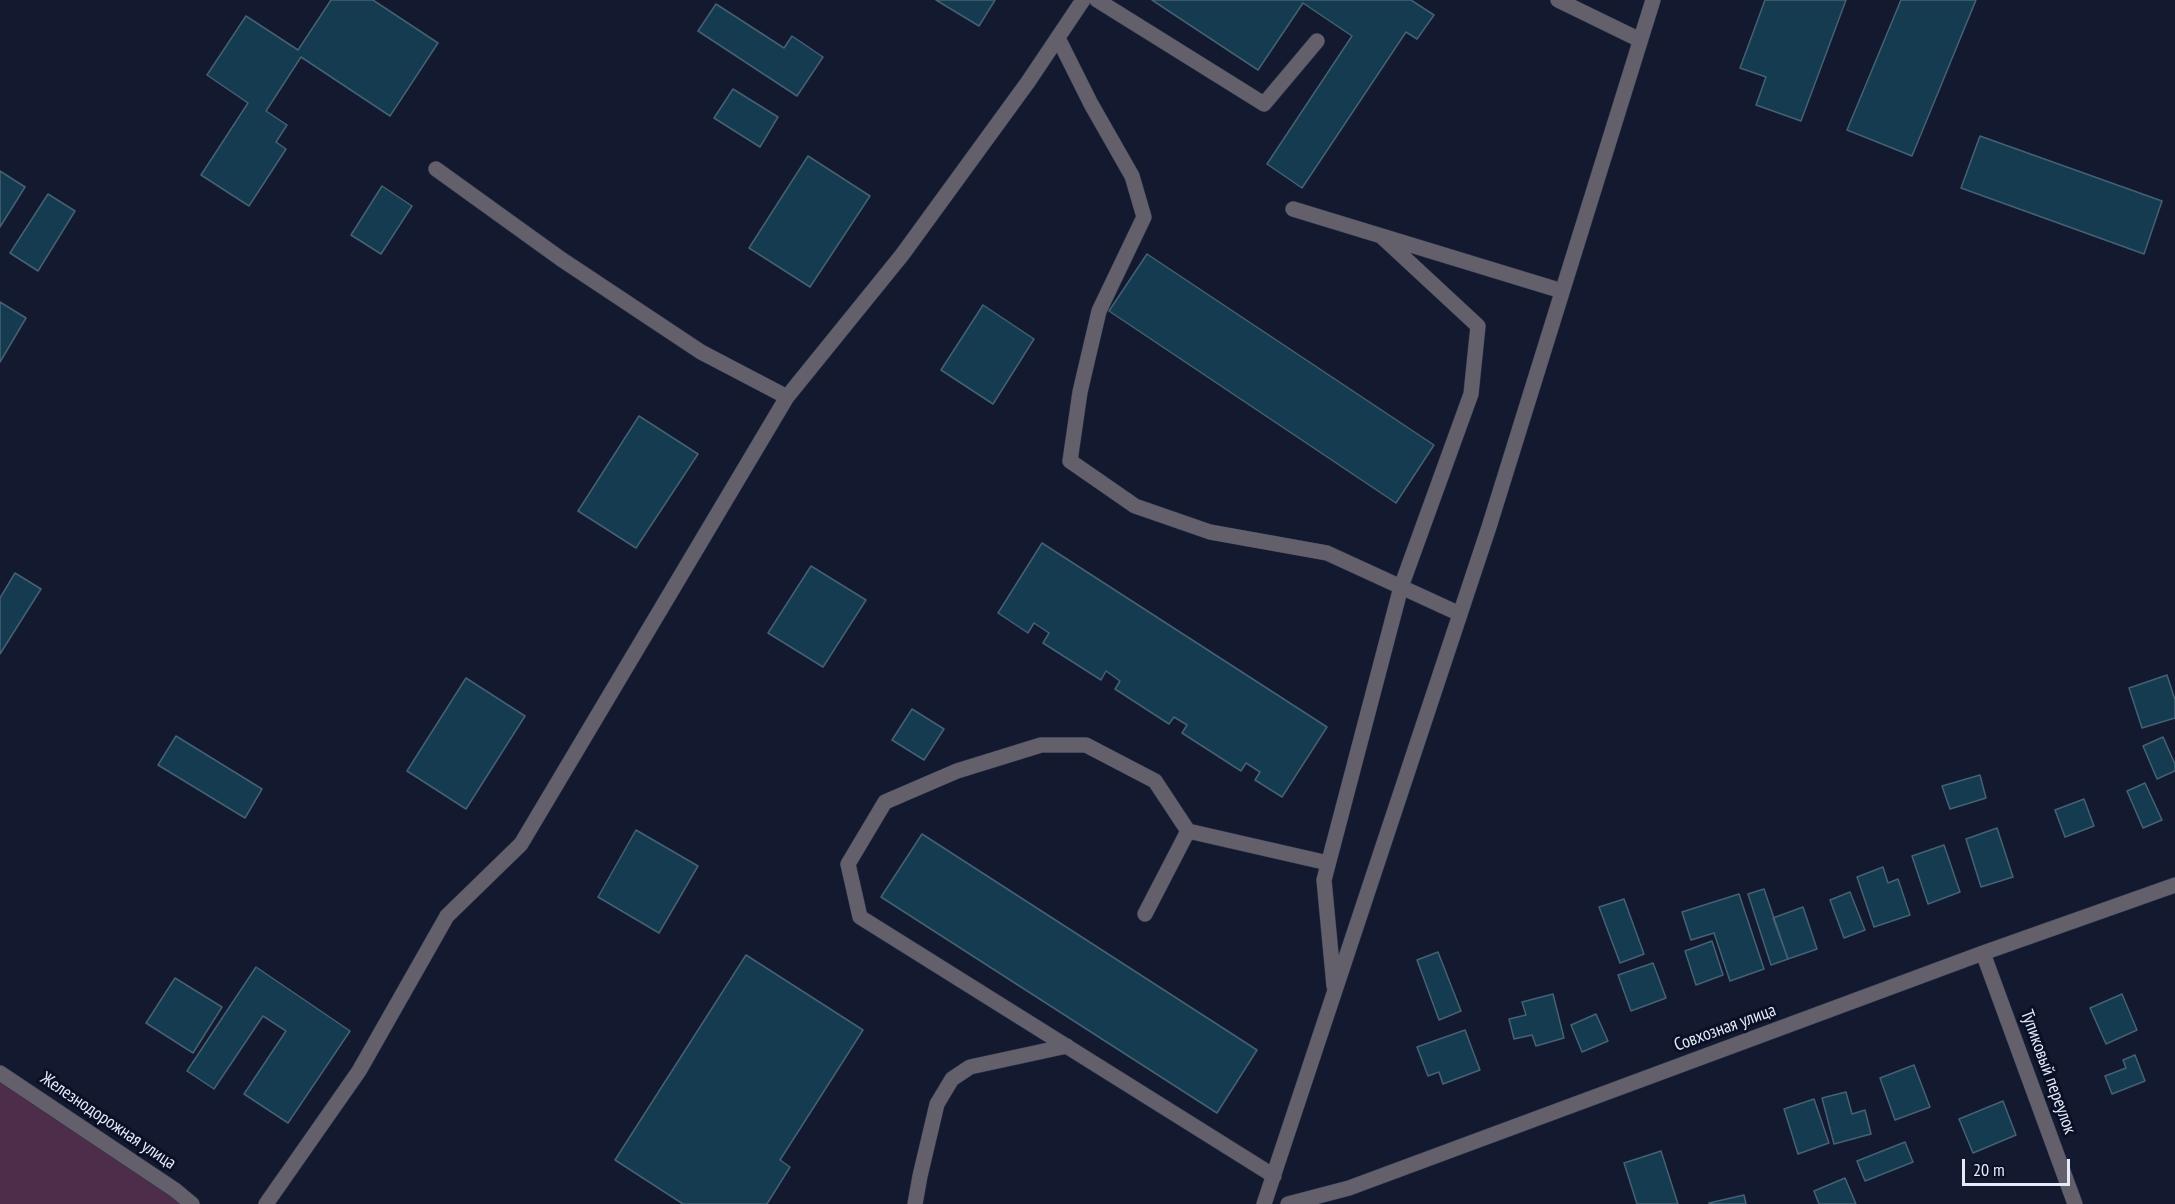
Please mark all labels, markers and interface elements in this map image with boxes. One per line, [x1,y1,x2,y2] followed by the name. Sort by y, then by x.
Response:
[1671,1000,1779,1056] street label: Совхозная улица
[2016,1007,2080,1137] street label: Тупиковый переулок
[36,1068,180,1174] street label: Железнодорожная улица
[1965,1147,2073,1185] scale bar
[1973,1158,2005,1181] text: 20 m

